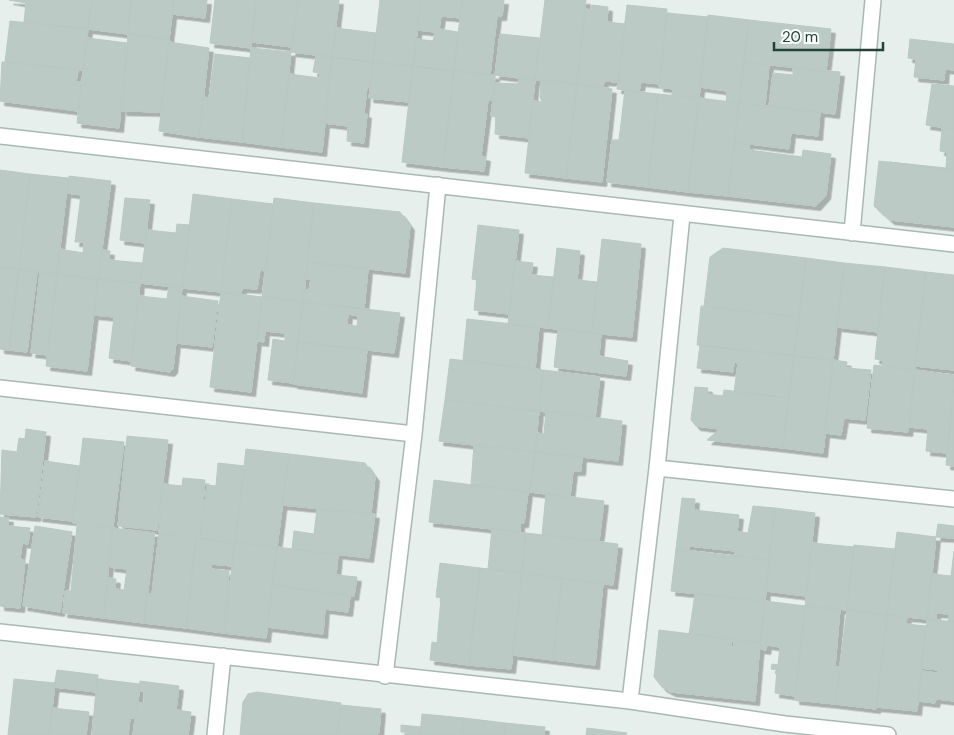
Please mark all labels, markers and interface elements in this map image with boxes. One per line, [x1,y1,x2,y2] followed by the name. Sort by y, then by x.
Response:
[774,20,883,52] scale bar
[782,27,818,47] text: 20 m

